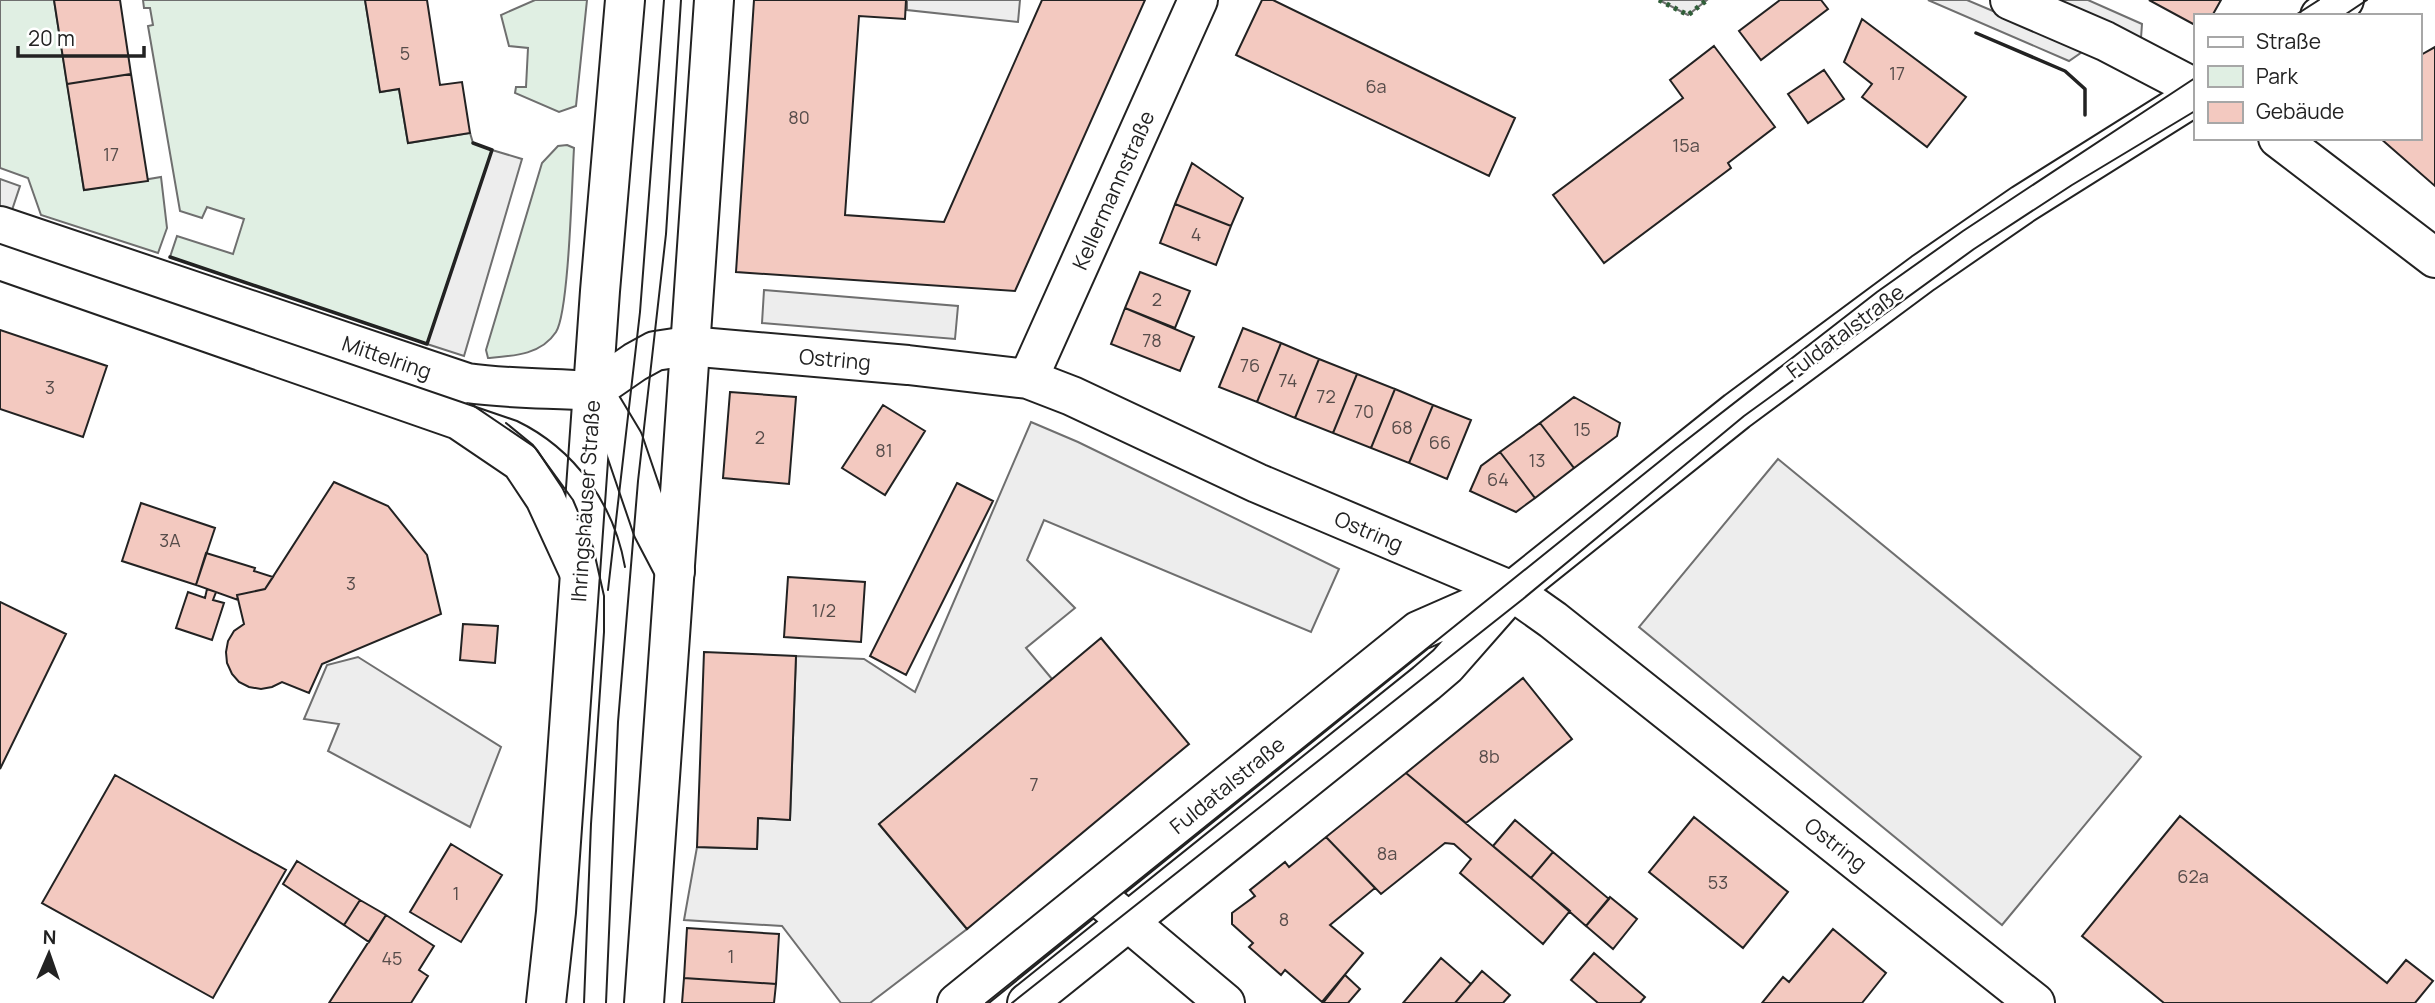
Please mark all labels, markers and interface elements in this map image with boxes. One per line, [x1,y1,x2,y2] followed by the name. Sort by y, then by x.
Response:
[18,14,144,58] scale bar
[2194,14,2421,140] legend
[28,24,75,52] text: 20 m
[2256,27,2321,55] text: Straße
[400,41,410,65] house number: 5
[1889,61,1905,85] house number: 17
[2256,62,2298,90] text: Park
[1365,74,1387,98] house number: 6a
[2256,97,2344,125] text: Gebäude
[788,105,810,129] house number: 80
[1065,106,1161,274] street label: Kellermannstraße
[1672,133,1700,157] house number: 15a
[103,142,119,166] house number: 17
[1191,222,1201,246] house number: 4
[1781,278,1909,384] street label: Fuldatalstraße
[1152,287,1162,311] house number: 2
[1142,328,1162,352] house number: 78
[339,329,435,385] street label: Mittelring
[798,342,872,376] street label: Ostring
[1240,353,1260,377] house number: 76
[1279,368,1297,392] house number: 74
[45,375,55,399] house number: 3
[1316,384,1336,408] house number: 72
[564,399,606,603] street label: Ihringshäuser Straße
[1354,399,1374,423] house number: 70
[1391,415,1413,439] house number: 68
[1573,417,1591,441] house number: 15
[755,425,765,449] house number: 2
[1429,430,1451,454] house number: 66
[875,438,893,462] house number: 81
[1529,448,1545,472] house number: 13
[1487,467,1509,491] house number: 64
[1330,504,1408,558] street label: Ostring
[159,528,181,552] house number: 3A
[346,571,356,595] house number: 3
[812,598,836,622] house number: 1/2
[1164,730,1290,840] street label: Fuldatalstraße
[1478,744,1500,768] house number: 8b
[1029,772,1039,796] house number: 7
[1799,811,1873,877] street label: Ostring
[1377,841,1397,865] house number: 8a
[2177,864,2209,888] house number: 62a
[1708,870,1728,894] house number: 53
[452,881,460,905] house number: 1
[1279,907,1289,931] house number: 8
[14,919,84,989] north arrow
[42,924,57,950] text: N
[727,944,735,968] house number: 1
[381,946,403,970] house number: 45

